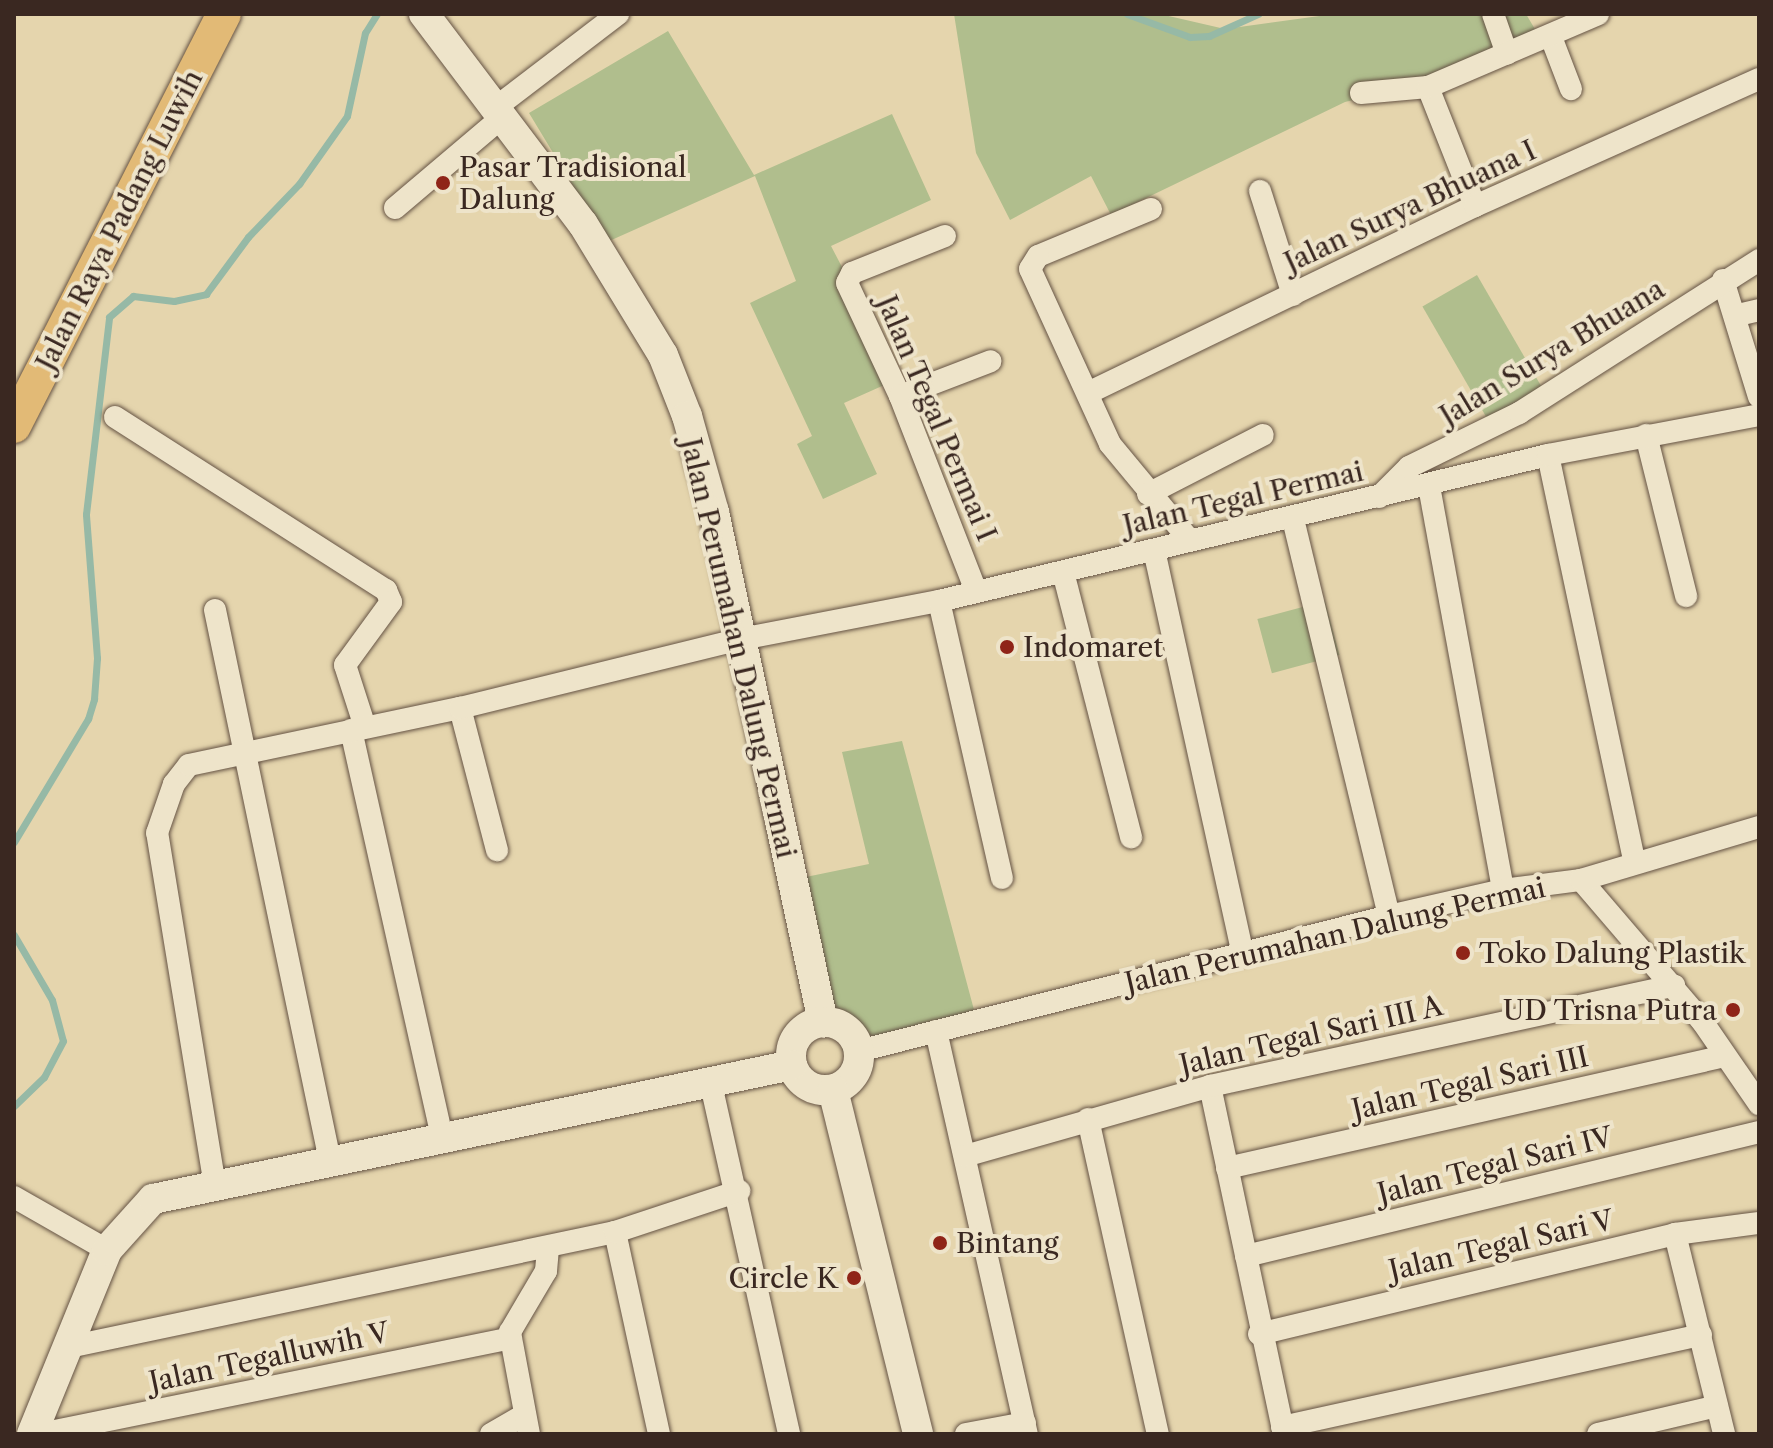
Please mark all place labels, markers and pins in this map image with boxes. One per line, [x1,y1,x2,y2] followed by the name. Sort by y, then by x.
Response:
[459,150,688,216] place label: Pasar Tradisional Dalung
[434,174,452,192] marker: Pasar Tradisional Dalung
[1023,630,1163,664] place label: Indomaret
[998,638,1016,656] marker: Indomaret
[1479,936,1745,970] place label: Toko Dalung Plastik
[1454,944,1472,962] marker: Toko Dalung Plastik
[1502,993,1717,1027] place label: UD Trisna Putra
[1724,1001,1742,1019] marker: UD Trisna Putra
[956,1226,1058,1260] place label: Bintang
[931,1234,949,1252] marker: Bintang
[729,1261,838,1295] place label: Circle K
[845,1269,863,1287] marker: Circle K

